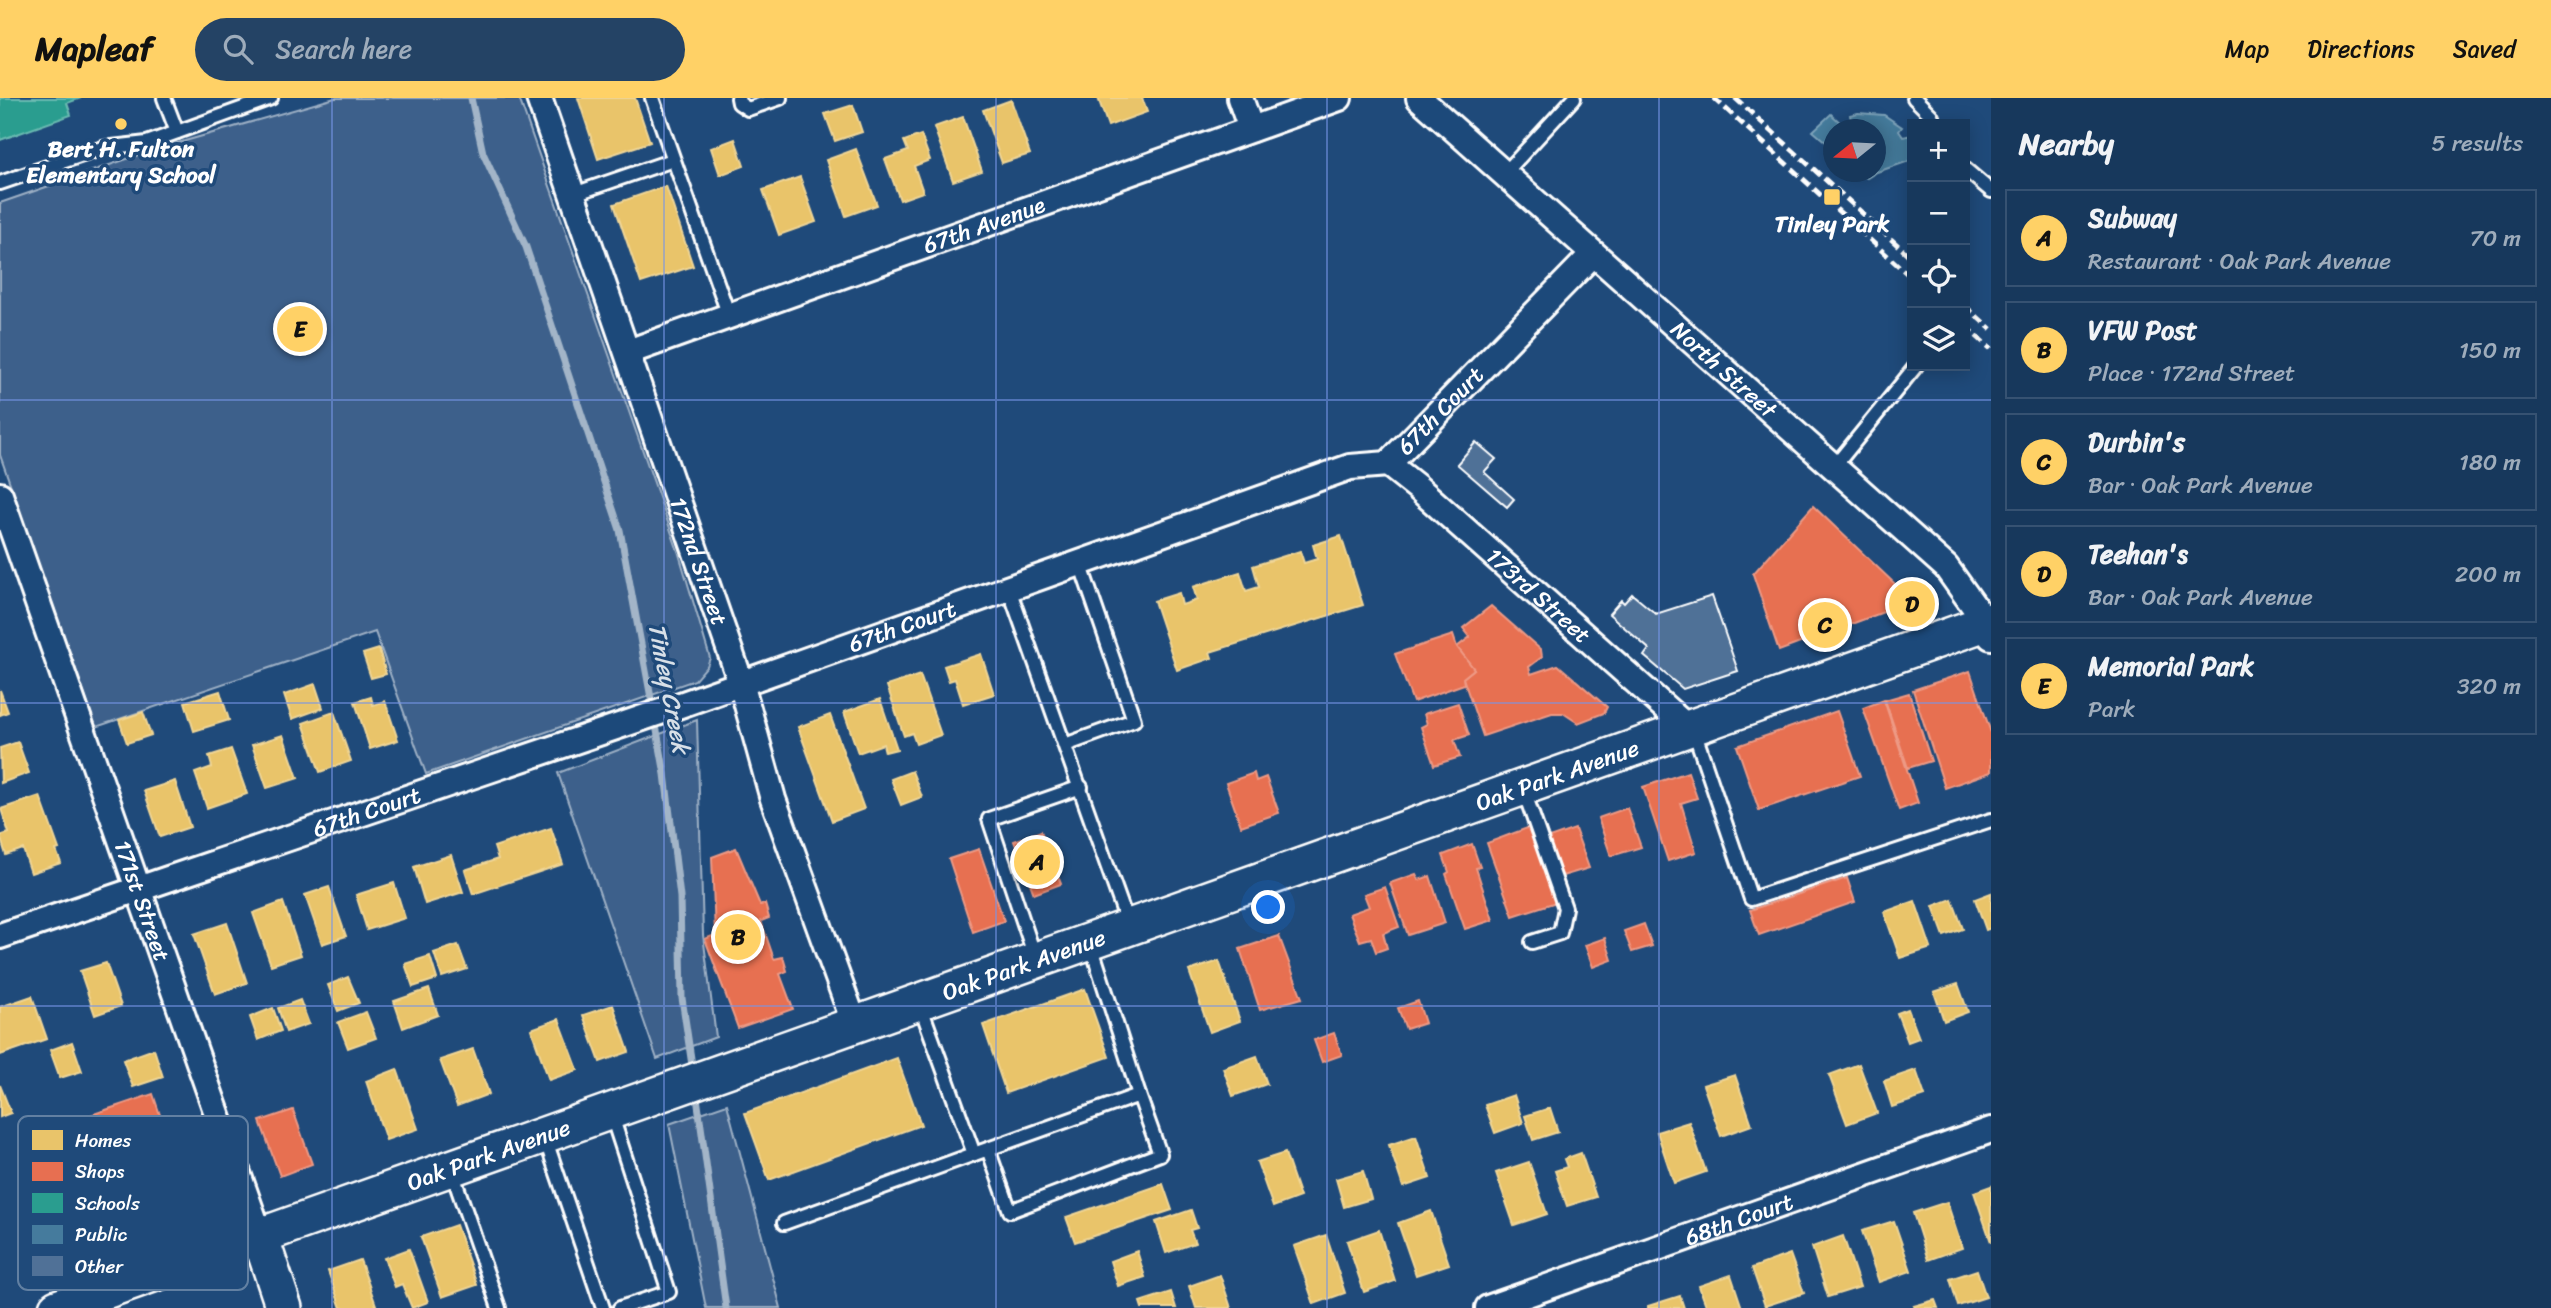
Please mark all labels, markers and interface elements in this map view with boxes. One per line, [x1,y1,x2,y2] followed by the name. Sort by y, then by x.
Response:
[195,18,685,81] search box
[35,20,153,78] text: Mapleaf
[275,26,412,72] text: Search here
[2225,28,2269,70] text: Map
[2307,28,2415,70] text: Directions
[2453,28,2516,70] text: Saved
[219,30,257,68] icon: search
[113,116,129,132] marker: Bert H. Fulton Elementary School
[2019,117,2114,171] text: Nearby
[1823,119,1886,182] north arrow
[1907,119,1970,371] map controls
[1907,119,1970,182] button: +
[2432,123,2523,164] text: 5 results
[26,129,217,196] place label: Bert H. Fulton Elementary School
[1907,182,1970,245] button: −
[917,184,1051,266] street label: 67th Avenue
[1822,187,1842,207] marker: Tinley Park
[2088,195,2177,241] text: Subway
[1775,204,1890,245] place label: Tinley Park
[2036,218,2052,259] text: A
[2470,218,2521,259] text: 70 m
[2088,241,2391,282] text: Restaurant · Oak Park Avenue
[1907,245,1970,308] button: locate
[277,303,323,355] pin: E
[2088,307,2197,353] text: VFW Post
[1907,308,1970,371] button: layers
[1661,310,1788,430] street label: North Street
[2037,330,2051,371] text: B
[2459,330,2521,371] text: 150 m
[2088,353,2295,394] text: Place · 172nd Street
[1386,356,1494,465] street label: 67th Court
[2088,419,2185,465] text: Durbin's
[2037,442,2051,483] text: C
[2459,442,2521,483] text: 180 m
[2088,465,2313,506] text: Bar · Oak Park Avenue
[658,491,740,631] street label: 172nd Street
[2088,531,2188,577] text: Teehan's
[1477,537,1601,654] street label: 173rd Street
[2037,554,2051,595] text: D
[2455,554,2521,595] text: 200 m
[2088,577,2313,618] text: Bar · Oak Park Avenue
[1889,578,1935,630] pin: D
[843,588,962,664] street label: 67th Court
[1802,599,1848,651] pin: C
[636,619,703,760] water label: Tinley Creek
[2088,643,2254,689] text: Memorial Park
[2038,666,2050,707] text: E
[2457,666,2521,707] text: 320 m
[2088,689,2135,730] text: Park
[1470,727,1645,823] street label: Oak Park Avenue
[307,774,426,849] street label: 67th Court
[102,834,183,967] street label: 171st Street
[1014,836,1060,888] pin: A
[1251,890,1285,924] your location
[715,911,761,963] pin: B
[936,917,1112,1013] street label: Oak Park Avenue
[401,1107,576,1203] street label: Oak Park Avenue
[18,1116,248,1290] legend
[75,1124,131,1157] text: Homes
[75,1155,125,1188] text: Shops
[1679,1181,1799,1257] street label: 68th Court
[75,1187,140,1220] text: Schools
[75,1218,128,1251] text: Public
[75,1250,124,1283] text: Other

